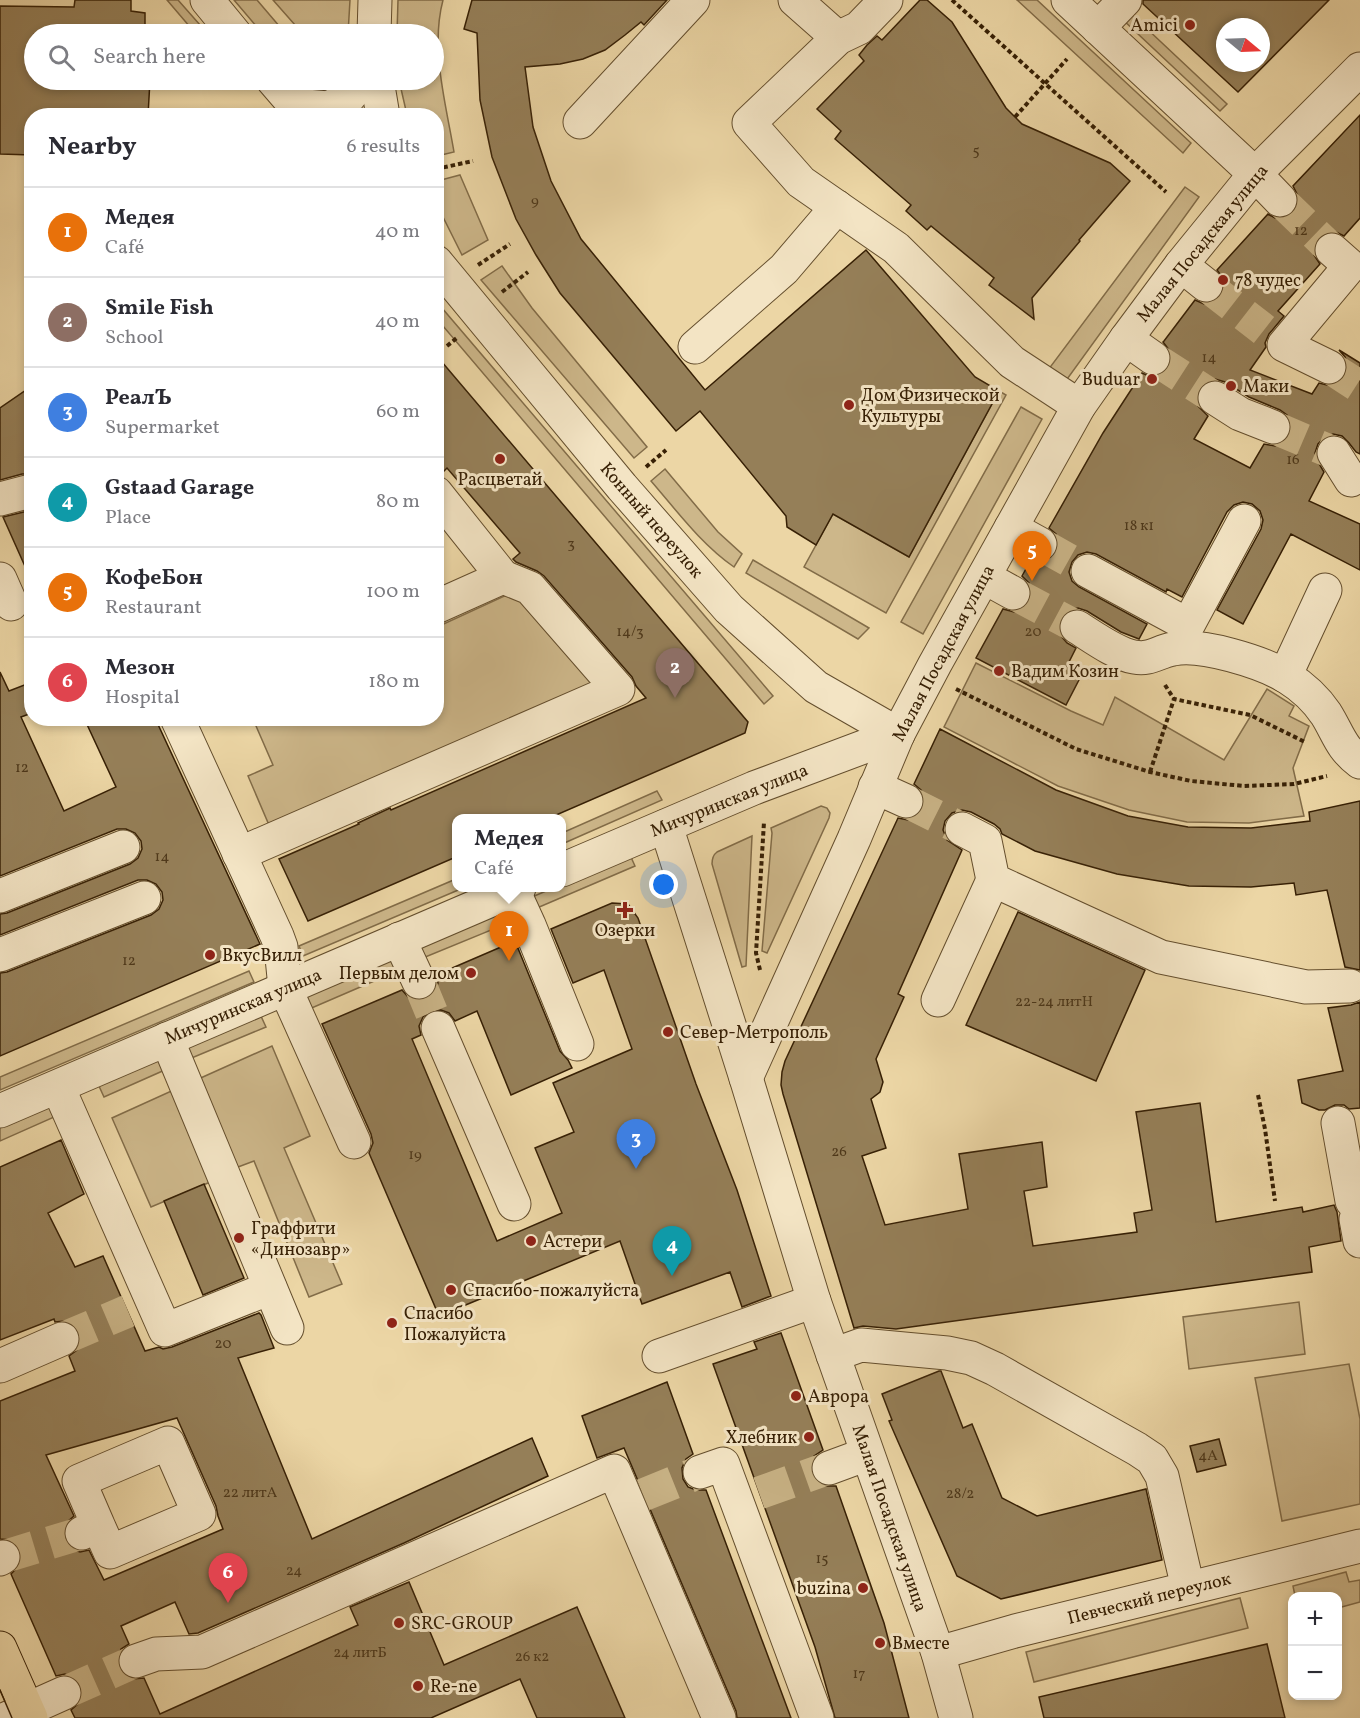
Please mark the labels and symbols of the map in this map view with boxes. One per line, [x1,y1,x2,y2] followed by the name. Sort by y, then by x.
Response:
[1131,14,1178,39] place label: Amici
[1183,18,1197,32] marker: Amici
[1216,18,1270,72] north arrow
[972,141,980,162] house number: 5
[1132,160,1275,328] street label: Малая Посадская улица
[531,191,539,212] house number: 9
[1294,221,1308,242] house number: 12
[1235,269,1301,294] place label: 78 чудес
[1216,273,1230,287] marker: 78 чудес
[1202,348,1216,369] house number: 14
[1082,368,1140,393] place label: Buduar
[1145,372,1159,386] marker: Buduar
[1243,375,1289,400] place label: Маки
[1224,379,1238,393] marker: Маки
[861,384,1000,430] place label: Дом Физической Культуры
[842,398,856,412] marker: Дом Физической Культуры
[1286,450,1300,471] house number: 16
[493,452,507,466] marker: Расцветай
[594,458,709,585] street label: Конный переулок
[457,468,543,493] place label: Расцветай
[1124,516,1154,537] house number: 18 к1
[1012,532,1052,581] pin: 5
[567,534,575,555] house number: 3
[887,561,1002,746] street label: Малая Посадская улица
[616,622,644,643] house number: 14/3
[1025,622,1041,643] house number: 20
[656,648,694,698] pin: 2
[1011,660,1119,685] place label: Вадим Козин
[992,664,1006,678] marker: Вадим Козин
[15,758,29,779] house number: 12
[647,758,812,845] street label: Мичуринская улица
[155,847,169,868] house number: 14
[649,870,678,899] your location
[618,903,632,917] marker: Озерки
[490,912,528,961] pin: 1
[595,919,655,944] place label: Озерки
[222,944,302,969] place label: ВкусВилл
[203,948,217,962] marker: ВкусВилл
[122,951,136,972] house number: 12
[339,962,459,987] place label: Первым делом
[161,963,326,1052] street label: Мичуринская улица
[464,966,478,980] marker: Первым делом
[1015,992,1093,1013] house number: 22-24 литН
[680,1021,828,1046] place label: Север-Метрополь
[661,1025,675,1039] marker: Север-Метрополь
[616,1120,656,1169] pin: 3
[831,1142,847,1163] house number: 26
[408,1145,422,1166] house number: 19
[251,1217,350,1263] place label: Граффити «Динозавр»
[652,1226,692,1276] pin: 4
[543,1230,602,1255] place label: Астери
[232,1231,246,1245] marker: Граффити «Динозавр»
[524,1234,538,1248] marker: Астери
[463,1279,639,1304] place label: Спасибо-пожалуйста
[444,1283,458,1297] marker: Спасибо-пожалуйста
[404,1302,506,1348] place label: Спасибо Пожалуйста
[385,1316,399,1330] marker: Спасибо Пожалуйста
[215,1334,231,1355] house number: 20
[808,1385,869,1410] place label: Аврора
[789,1389,803,1403] marker: Аврора
[845,1421,932,1616] street label: Малая Посадская улица
[726,1426,797,1451] place label: Хлебник
[802,1430,816,1444] marker: Хлебник
[1198,1446,1218,1467] house number: 4А
[223,1483,278,1504] house number: 22 литА
[946,1484,974,1505] house number: 28/2
[815,1549,829,1570] house number: 15
[208,1554,248,1603] pin: 6
[286,1561,302,1582] house number: 24
[1065,1567,1234,1632] street label: Певческий переулок
[797,1577,851,1602] place label: buzina
[856,1581,870,1595] marker: buzina
[411,1612,513,1637] place label: SRC-GROUP
[392,1616,406,1630] marker: SRC-GROUP
[892,1632,950,1657] place label: Вместе
[873,1636,887,1650] marker: Вместе
[333,1643,387,1664] house number: 24 литБ
[515,1647,549,1668] house number: 26 к2
[852,1664,866,1685] house number: 17
[430,1675,477,1700] place label: Re-ne
[411,1679,425,1693] marker: Re-ne

